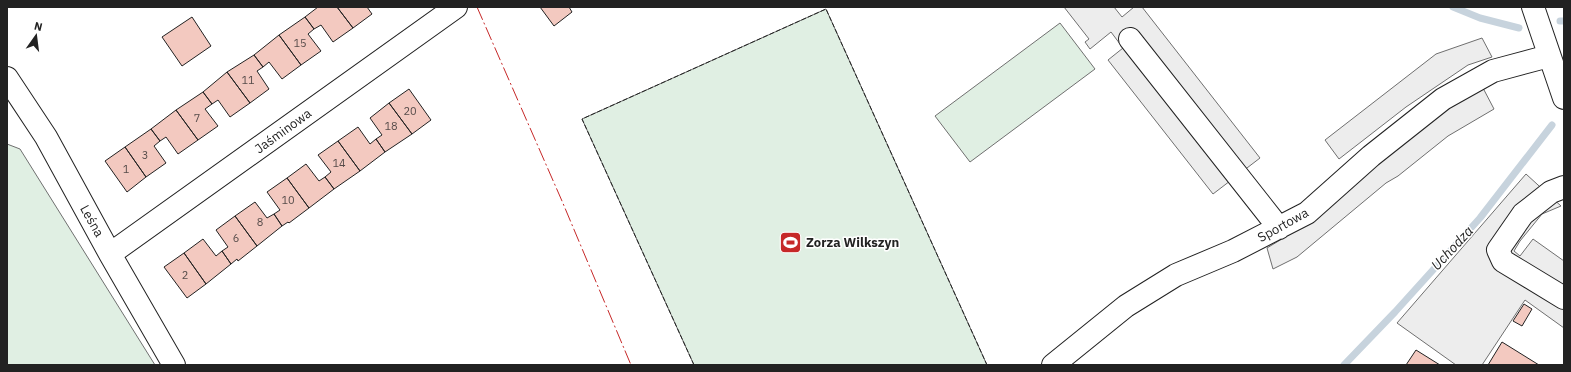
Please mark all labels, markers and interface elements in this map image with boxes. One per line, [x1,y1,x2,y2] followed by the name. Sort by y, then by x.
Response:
[16,16,56,56] north arrow
[33,19,44,34] text: N
[293,36,307,50] house number: 15
[241,73,255,87] house number: 11
[403,104,417,118] house number: 20
[251,105,315,157] street label: Jaśminowa
[194,111,200,125] house number: 7
[384,119,398,133] house number: 18
[142,148,148,162] house number: 3
[332,156,346,170] house number: 14
[123,162,130,176] house number: 1
[281,193,295,207] house number: 10
[76,202,108,240] street label: Leśna
[1255,204,1312,246] street label: Sportowa
[257,215,263,229] house number: 8
[1427,222,1477,274] water label: Uchodza
[778,229,804,255] sports icon: Zorza Wilkszyn
[233,231,239,245] house number: 6
[806,234,899,251] place label: Zorza Wilkszyn
[182,268,188,282] house number: 2

